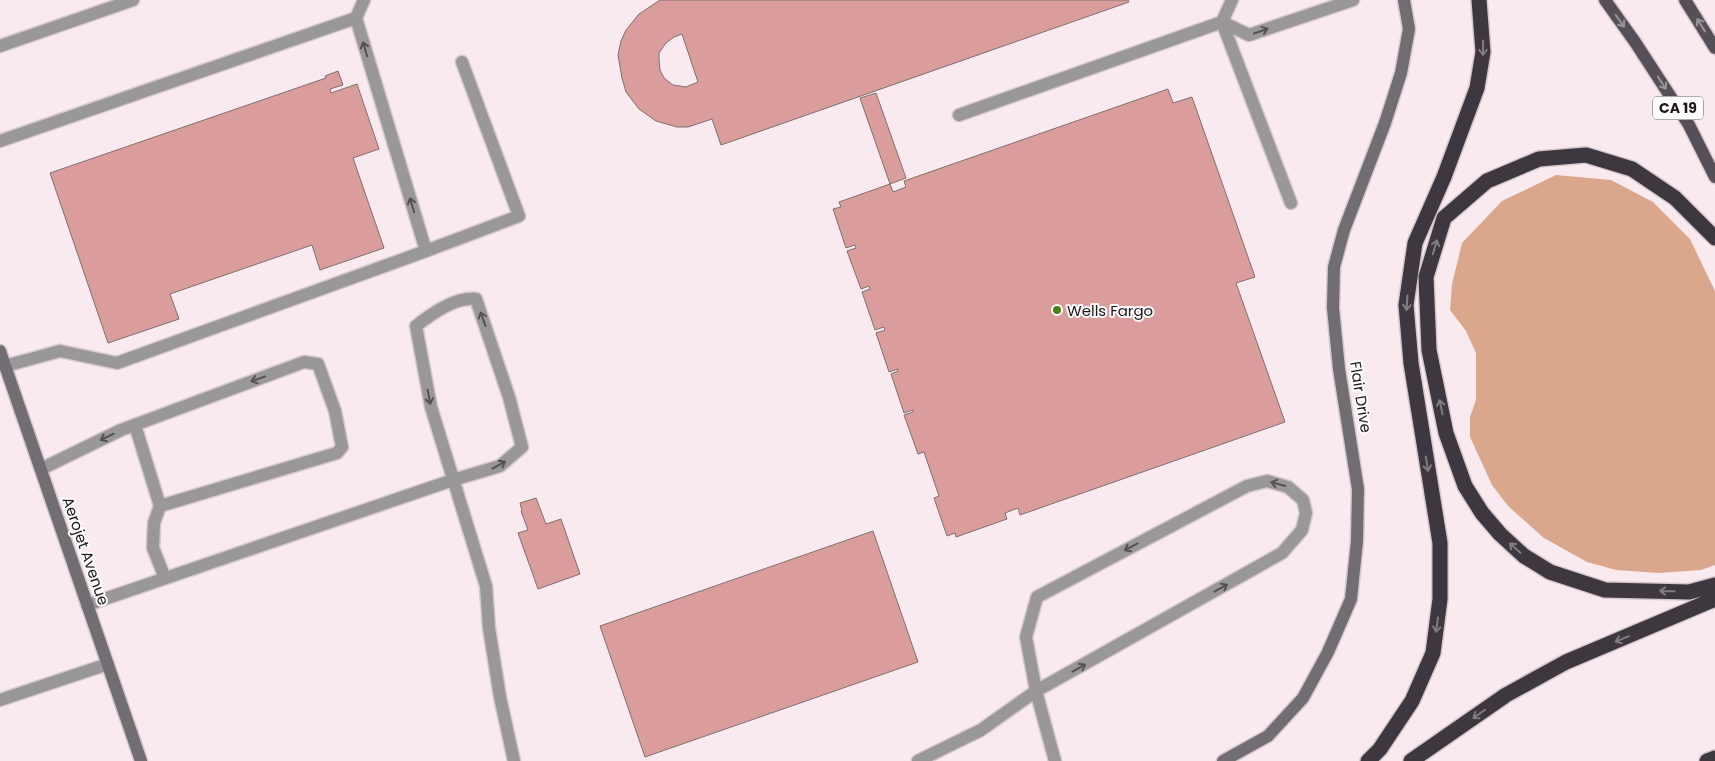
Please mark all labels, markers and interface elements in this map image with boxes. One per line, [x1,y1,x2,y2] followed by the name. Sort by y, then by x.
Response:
[1615,14,1625,28] one-way arrow
[1696,19,1706,33] one-way arrow
[1253,26,1269,36] one-way arrow
[1478,40,1488,56] one-way arrow
[360,41,370,57] one-way arrow
[1656,76,1667,90] one-way arrow
[1653,96,1703,120] road number: CA 19
[406,197,416,213] one-way arrow
[1430,240,1440,256] one-way arrow
[1403,294,1412,310] one-way arrow
[1067,300,1153,321] place label: Wells Fargo
[1051,304,1063,316] marker: Wells Fargo
[478,312,487,328] one-way arrow
[1345,360,1377,434] street label: Flair Drive
[251,375,266,384] one-way arrow
[425,389,435,405] one-way arrow
[1436,400,1445,416] one-way arrow
[99,432,114,442] one-way arrow
[1423,455,1433,471] one-way arrow
[492,460,507,470] one-way arrow
[1270,479,1286,488] one-way arrow
[58,494,114,608] street label: Aerojet Avenue
[1509,542,1522,554] one-way arrow
[1124,543,1139,553] one-way arrow
[1213,583,1228,593] one-way arrow
[1659,587,1675,596] one-way arrow
[1431,617,1441,633] one-way arrow
[1615,634,1630,644] one-way arrow
[1071,662,1086,672] one-way arrow
[1472,709,1486,719] one-way arrow

